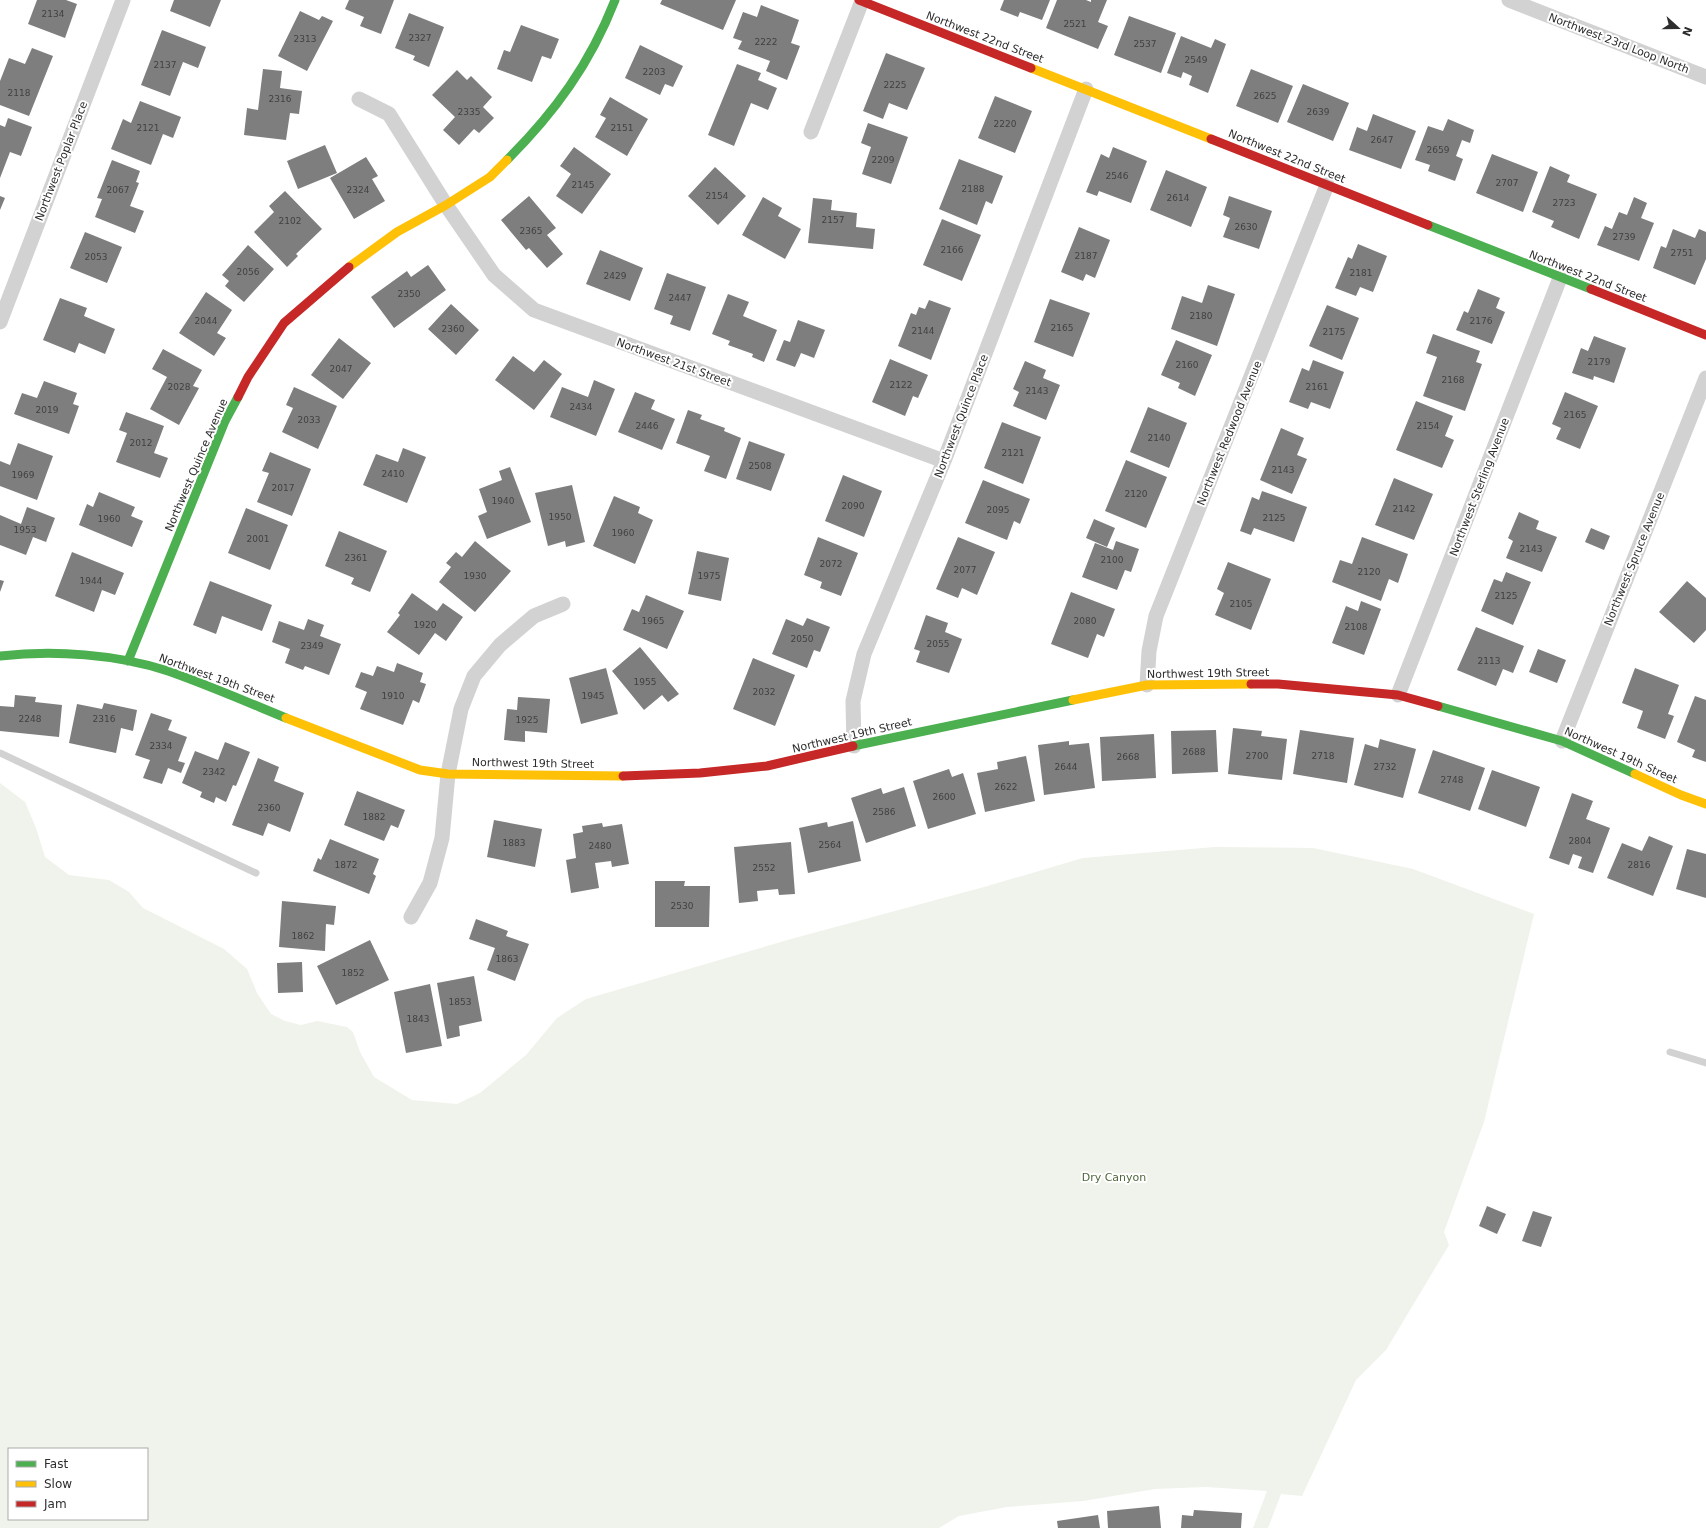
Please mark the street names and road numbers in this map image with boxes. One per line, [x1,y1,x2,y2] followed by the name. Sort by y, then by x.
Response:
[924,9,1046,66] street label: Northwest 22nd Street
[1547,10,1691,76] street label: Northwest 23rd Loop North
[33,99,90,223] street label: Northwest Poplar Place
[1226,127,1348,186] street label: Northwest 22nd Street
[1527,248,1649,305] street label: Northwest 22nd Street
[615,336,734,390] street label: Northwest 21st Street
[932,352,991,480] street label: Northwest Quince Place
[1194,359,1265,507] street label: Northwest Redwood Avenue
[163,397,230,534] street label: Northwest Quince Avenue
[1447,416,1512,558] street label: Northwest Sterling Avenue
[1602,490,1667,628] street label: Northwest Spruce Avenue
[157,651,277,706] street label: Northwest 19th Street
[1147,666,1270,681] street label: Northwest 19th Street
[791,715,914,756] street label: Northwest 19th Street
[1562,725,1680,787] street label: Northwest 19th Street
[472,756,595,771] street label: Northwest 19th Street

